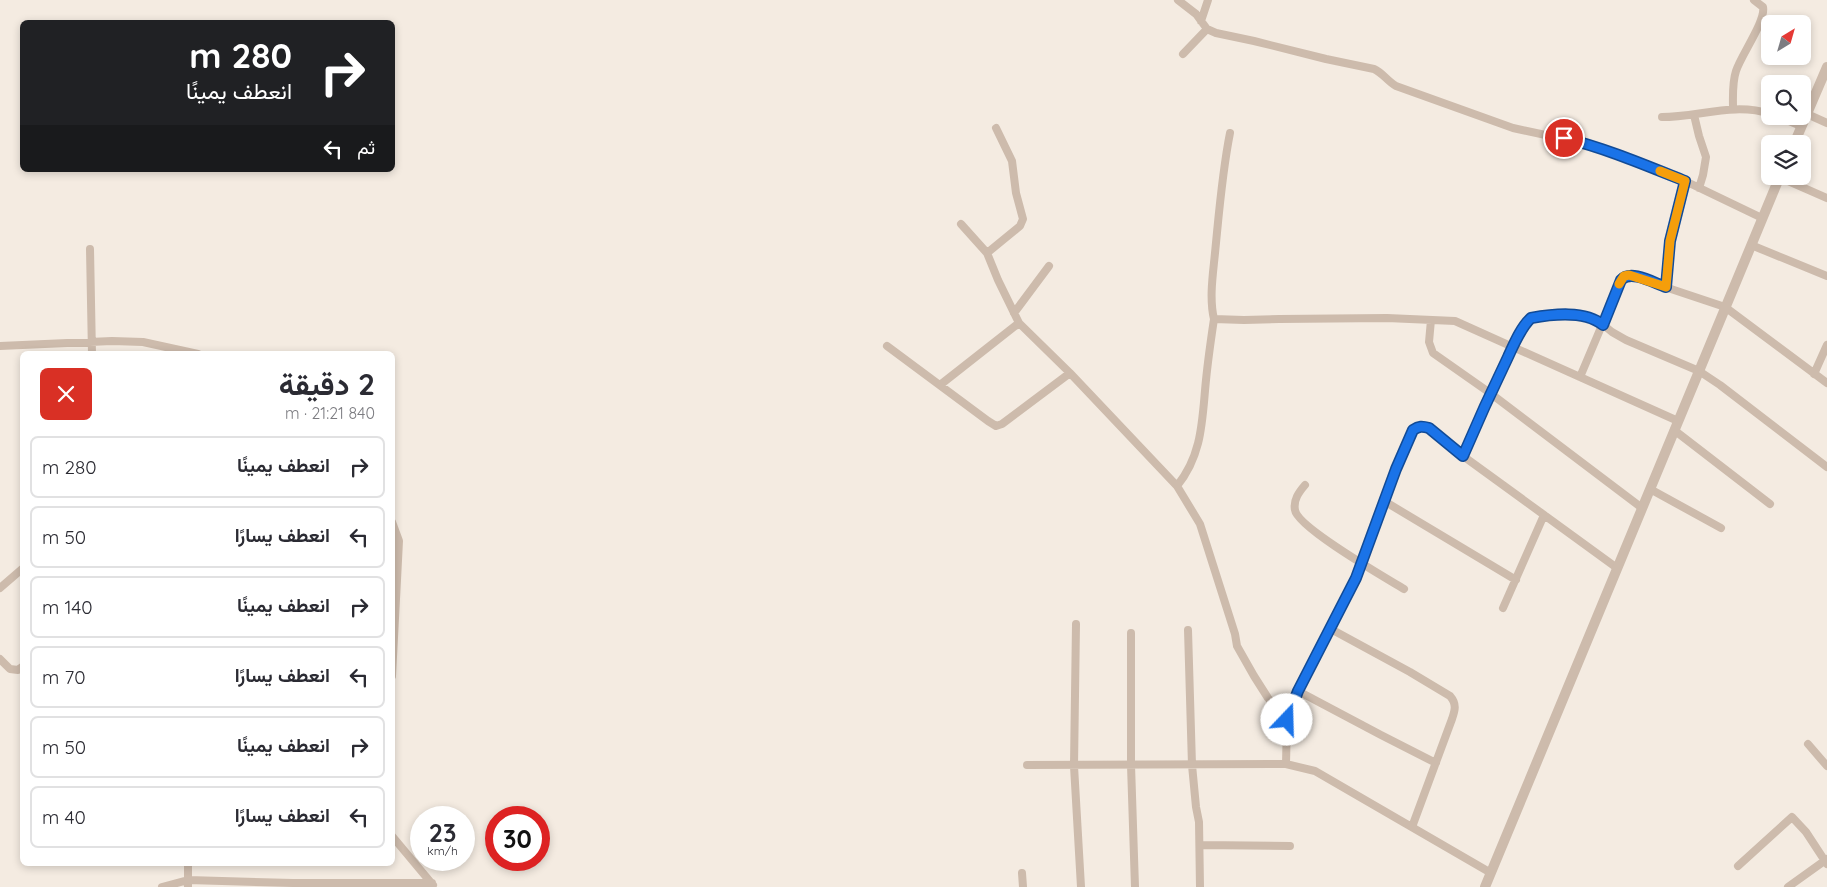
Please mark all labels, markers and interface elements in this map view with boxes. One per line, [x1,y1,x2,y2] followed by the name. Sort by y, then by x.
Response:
[1761,15,1811,65] north arrow
[1761,15,1811,185] map controls
[189,33,292,77] text: 280 m
[310,40,375,105] icon: right
[1761,75,1811,125] button: search
[186,77,292,105] text: انعطف يمينًا
[1543,117,1585,159] pin
[1550,124,1578,152] icon: arrive
[319,135,347,163] icon: left
[357,135,375,159] text: ثم
[1761,135,1811,185] button: layers
[279,365,375,403] text: 2 دقيقة
[40,368,92,420] button: close
[285,403,375,423] text: 840 m · 21:21
[237,453,330,477] text: انعطف يمينًا
[345,453,373,481] icon: right
[42,455,97,479] text: 280 m
[235,523,330,547] text: انعطف يسارًا
[345,523,373,551] icon: left
[42,525,86,549] text: 50 m
[237,593,330,617] text: انعطف يمينًا
[345,593,373,621] icon: right
[42,595,93,619] text: 140 m
[235,663,330,687] text: انعطف يسارًا
[345,663,373,691] icon: left
[42,665,86,689] text: 70 m
[1260,693,1312,745] position arrow
[237,733,330,757] text: انعطف يمينًا
[345,733,373,761] icon: right
[42,735,86,759] text: 50 m
[235,803,330,827] text: انعطف يسارًا
[345,803,373,831] icon: left
[42,805,86,829] text: 40 m
[485,806,550,871] speed limit sign: 30
[429,817,456,848] text: 23
[427,843,458,858] text: km/h

